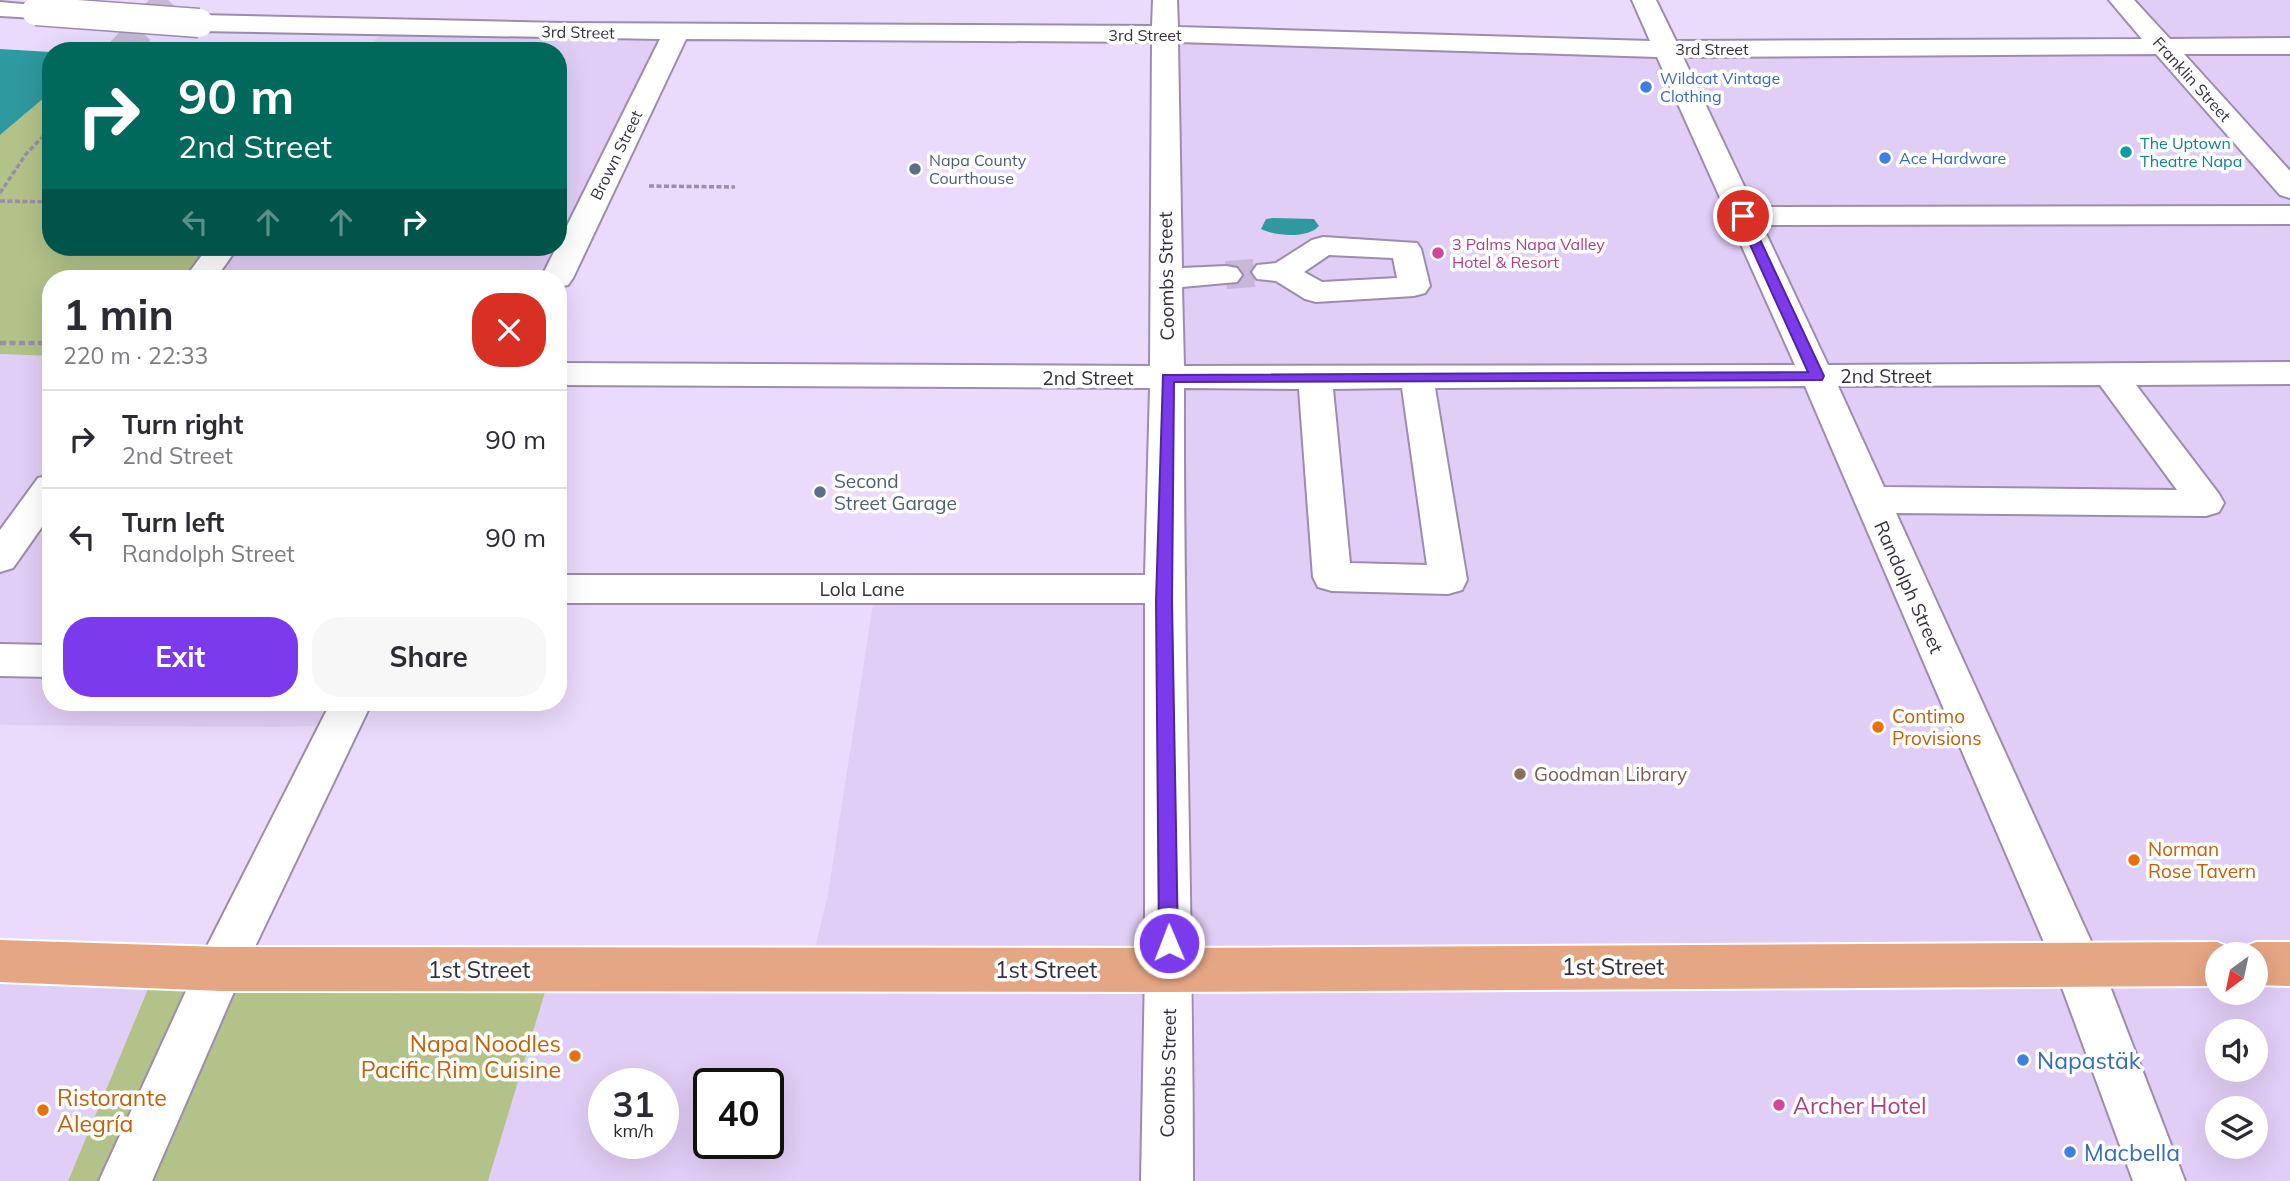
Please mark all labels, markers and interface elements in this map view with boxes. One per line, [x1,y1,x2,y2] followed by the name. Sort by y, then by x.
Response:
[541,21,615,43] street label: 3rd Street
[1108,25,1182,45] street label: 3rd Street
[2149,32,2236,126] street label: Franklin Street
[1675,39,1749,59] street label: 3rd Street
[178,65,294,126] text: 90 m
[1660,68,1780,106] place label: Wildcat Vintage Clothing
[63,70,154,161] icon: right
[1638,79,1654,95] marker: Wildcat Vintage Clothing
[586,107,646,203] street label: Brown Street
[178,126,332,166] text: 2nd Street
[2140,133,2242,171] place label: The Uptown Theatre Napa
[2118,144,2134,160] marker: The Uptown Theatre Napa
[1899,148,2006,168] place label: Ace Hardware
[929,150,1027,188] place label: Napa County Courthouse
[1877,150,1893,166] marker: Ace Hardware
[907,161,923,177] marker: Napa County Courthouse
[1713,186,1773,246] pin
[1724,197,1762,235] icon: arrive
[176,203,214,241] icon: left
[249,203,287,241] icon: ahead
[322,203,360,241] icon: ahead
[395,203,433,241] icon: right
[1153,211,1179,341] street label: Coombs Street
[1452,234,1605,272] place label: 3 Palms Napa Valley Hotel & Resort
[1430,245,1446,261] marker: 3 Palms Napa Valley Hotel & Resort
[63,288,174,341] text: 1 min
[472,293,546,367] button: close
[63,341,208,370] text: 220 m · 22:33
[1840,364,1932,388] street label: 2nd Street
[1042,366,1134,390] street label: 2nd Street
[122,408,243,441] text: Turn right
[63,420,101,458] icon: right
[485,423,546,456] text: 90 m
[122,441,233,470] text: 2nd Street
[834,469,957,515] place label: Second Street Garage
[812,484,828,500] marker: Second Street Garage
[122,506,224,539] text: Turn left
[1869,517,1949,657] street label: Randolph Street
[63,518,101,556] icon: left
[485,521,546,554] text: 90 m
[122,539,294,568] text: Randolph Street
[819,577,905,601] street label: Lola Lane
[63,617,298,697] button: Exit
[312,617,546,697] button: Share
[1892,704,1982,750] place label: Contimo Provisions
[1870,719,1886,735] marker: Contimo Provisions
[1534,762,1687,786] place label: Goodman Library
[1512,766,1528,782] marker: Goodman Library
[2148,837,2256,883] place label: Norman Rose Tavern
[2126,852,2142,868] marker: Norman Rose Tavern
[1132,906,1206,980] position arrow
[2205,942,2268,1004] north arrow
[2205,942,2268,1159] map controls
[1562,952,1664,981] street label: 1st Street
[428,955,530,984] street label: 1st Street
[995,955,1097,984] street label: 1st Street
[1155,1008,1181,1138] street label: Coombs Street
[2205,1019,2268,1082] button: sound
[361,1029,561,1084] place label: Napa Noodles Pacific Rim Cuisine
[2037,1046,2142,1075] place label: Napastäk
[567,1048,583,1064] marker: Napa Noodles Pacific Rim Cuisine
[2015,1052,2031,1068] marker: Napastäk
[693,1068,784,1159] speed limit sign: 40
[612,1082,655,1126] text: 31
[57,1083,167,1138] place label: Ristorante Alegría
[1793,1091,1926,1120] place label: Archer Hotel
[2205,1096,2268,1159] button: layers
[1771,1097,1787,1113] marker: Archer Hotel
[35,1102,51,1118] marker: Ristorante Alegría
[613,1119,654,1142] text: km/h
[2084,1138,2180,1167] place label: Macbella
[2062,1144,2078,1160] marker: Macbella

